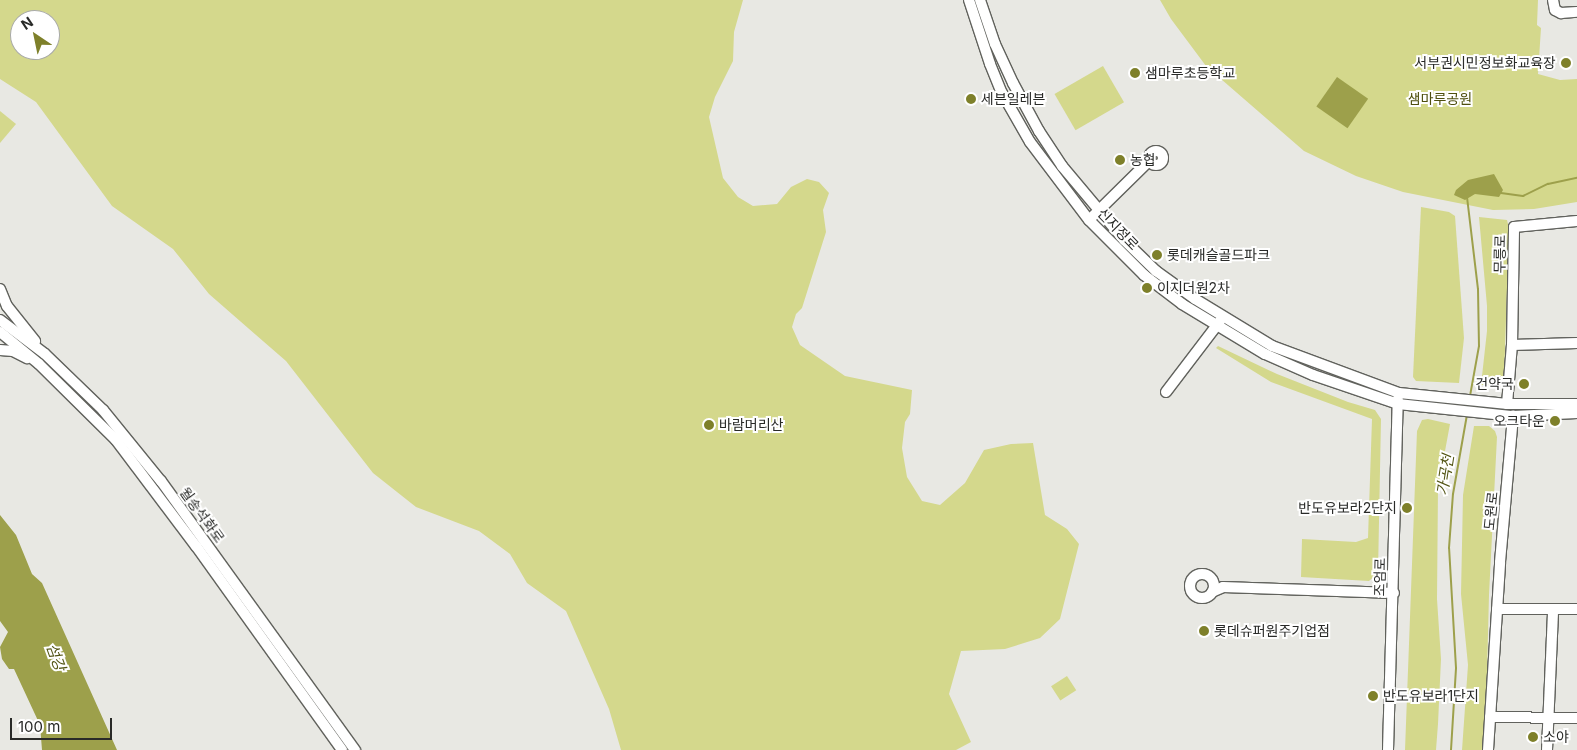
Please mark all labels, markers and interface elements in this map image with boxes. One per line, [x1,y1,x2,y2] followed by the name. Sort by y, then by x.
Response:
[10,10,60,60] north arrow
[18,13,36,33] text: N
[1414,55,1556,71] place label: 서부권시민정보화교육장
[1560,57,1572,69] marker: 서부권시민정보화교육장
[1145,65,1235,81] place label: 샘마루초등학교
[1129,67,1141,79] marker: 샘마루초등학교
[981,91,1045,107] place label: 세븐일레븐
[1408,91,1472,107] park label: 샘마루공원
[965,93,977,105] marker: 세븐일레븐
[1130,152,1156,168] place label: 농협
[1114,154,1126,166] marker: 농협
[1094,205,1142,253] street label: 신지정로
[1491,235,1509,273] street label: 무릉로
[1167,247,1270,263] place label: 롯데캐슬골드파크
[1151,249,1163,261] marker: 롯데캐슬골드파크
[1157,280,1230,296] place label: 이지더원2차
[1141,282,1153,294] marker: 이지더원2차
[1475,376,1514,392] place label: 건약국
[1518,378,1530,390] marker: 건약국
[1493,413,1545,429] place label: 오크타운
[1549,415,1561,427] marker: 오크타운
[719,417,783,433] place label: 바람머리산
[703,419,715,431] marker: 바람머리산
[1433,453,1457,497] water label: 가곡천
[176,484,228,546] street label: 월송석화로
[1481,491,1501,531] street label: 도원로
[1298,500,1397,516] place label: 반도유보라2단지
[1401,502,1413,514] marker: 반도유보라2단지
[1371,558,1389,596] street label: 조엄로
[1214,623,1330,639] place label: 롯데슈퍼원주기업점
[1198,625,1210,637] marker: 롯데슈퍼원주기업점
[43,641,69,673] water label: 섬강
[1383,688,1479,704] place label: 반도유보라1단지
[1367,690,1379,702] marker: 반도유보라1단지
[12,708,115,740] scale bar
[18,717,60,736] text: 100 m
[1543,729,1569,745] place label: 소야
[1527,731,1539,743] marker: 소야

